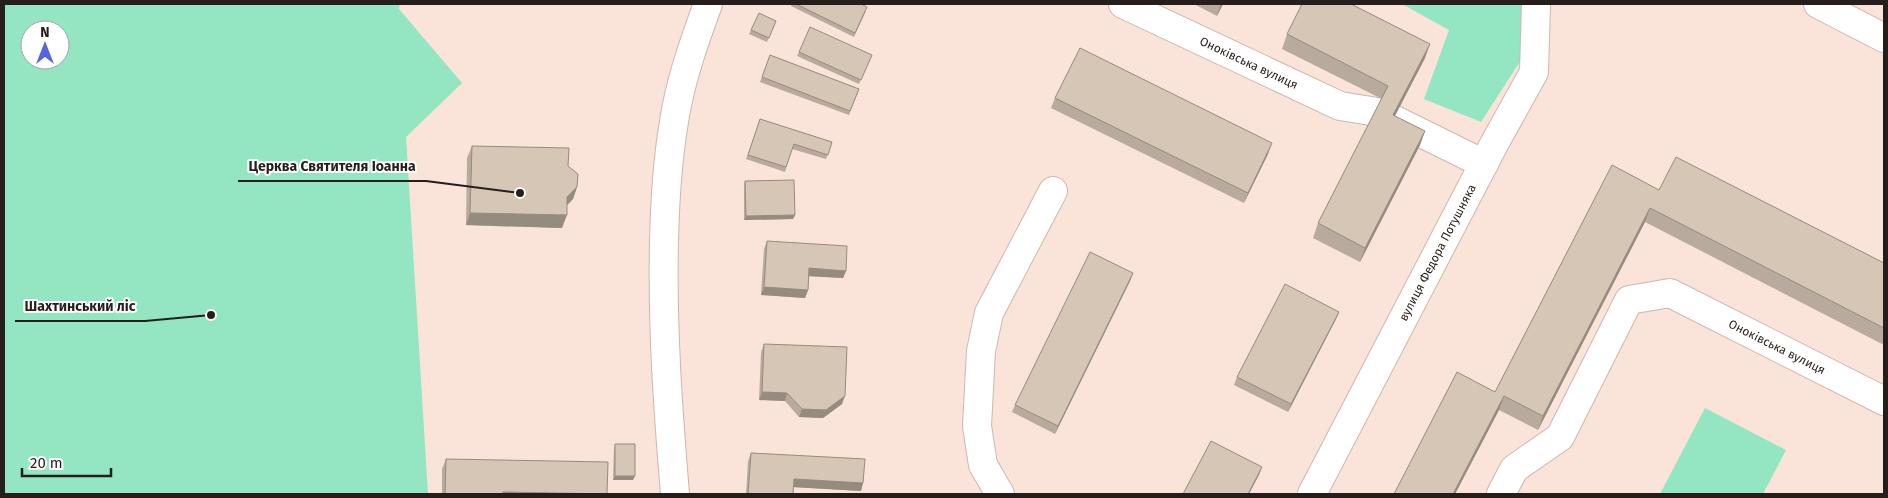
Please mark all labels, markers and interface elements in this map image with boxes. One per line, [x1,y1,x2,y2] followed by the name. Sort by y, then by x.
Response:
[20,20,70,70] north arrow
[40,24,50,41] text: N
[1198,34,1300,92] street label: Оноківська вулиця
[238,152,426,181] callout: Церква Святителя Іоанна
[248,158,416,175] text: Церква Святителя Іоанна
[1396,182,1479,323] street label: вулиця Федора Потушняка
[15,292,145,321] callout: Шахтинський ліс
[25,298,136,315] text: Шахтинський ліс
[1726,317,1828,377] street label: Оноківська вулиця
[22,446,111,478] scale bar
[30,454,63,472] text: 20 m

